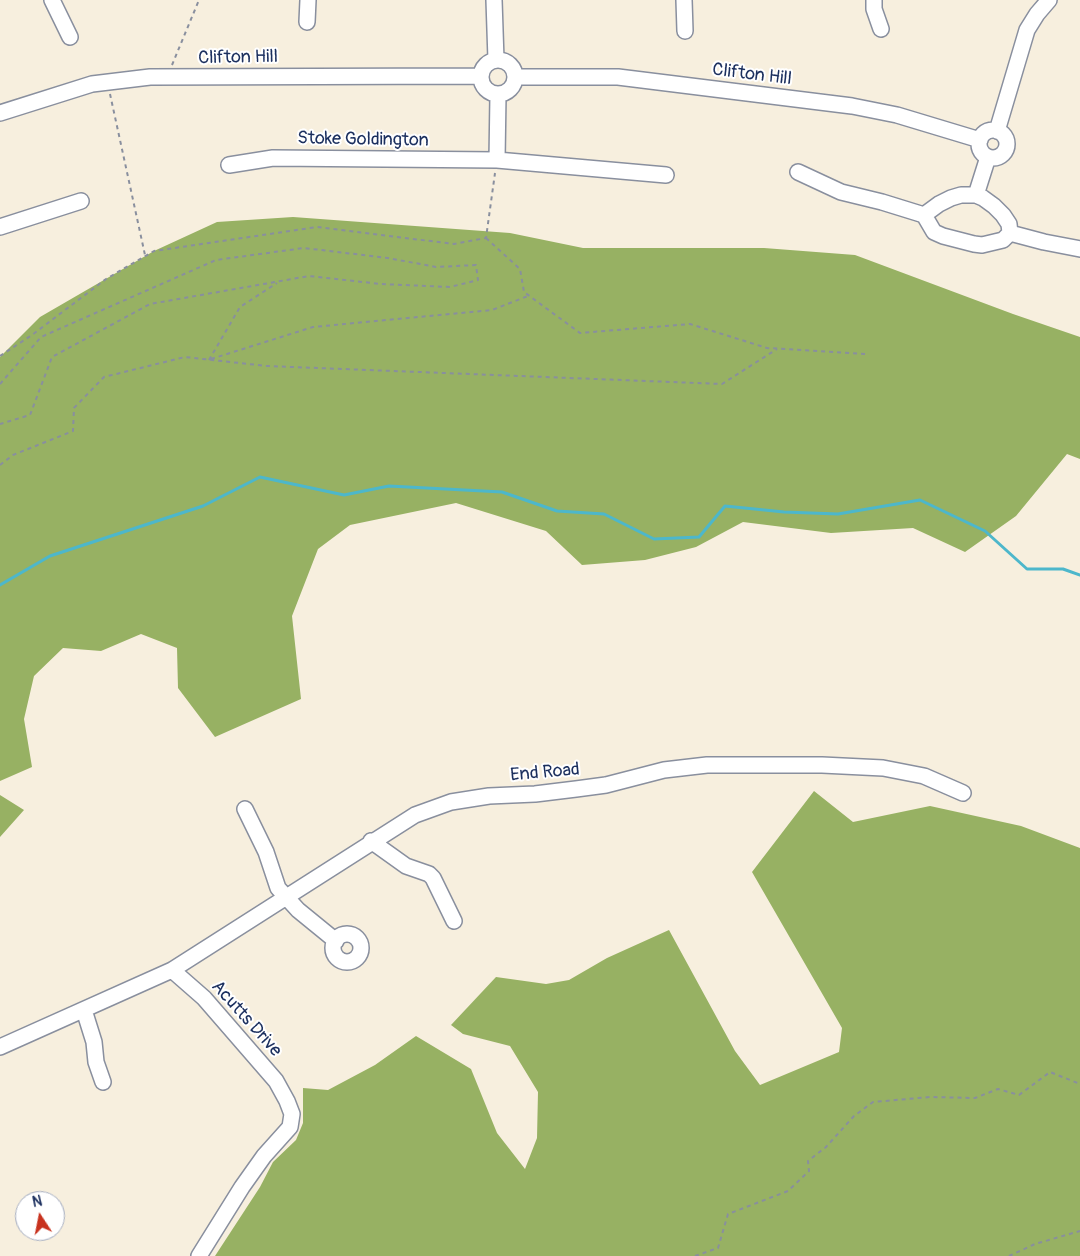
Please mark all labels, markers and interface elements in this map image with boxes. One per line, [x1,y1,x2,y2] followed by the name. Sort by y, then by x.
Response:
[198,47,278,69] street label: Clifton Hill
[711,59,793,91] street label: Clifton Hill
[297,128,429,152] street label: Stoke Goldington
[509,759,581,787] street label: End Road
[206,977,286,1061] street label: Acutts Drive
[15,1191,65,1241] north arrow
[31,1193,44,1211] text: N

